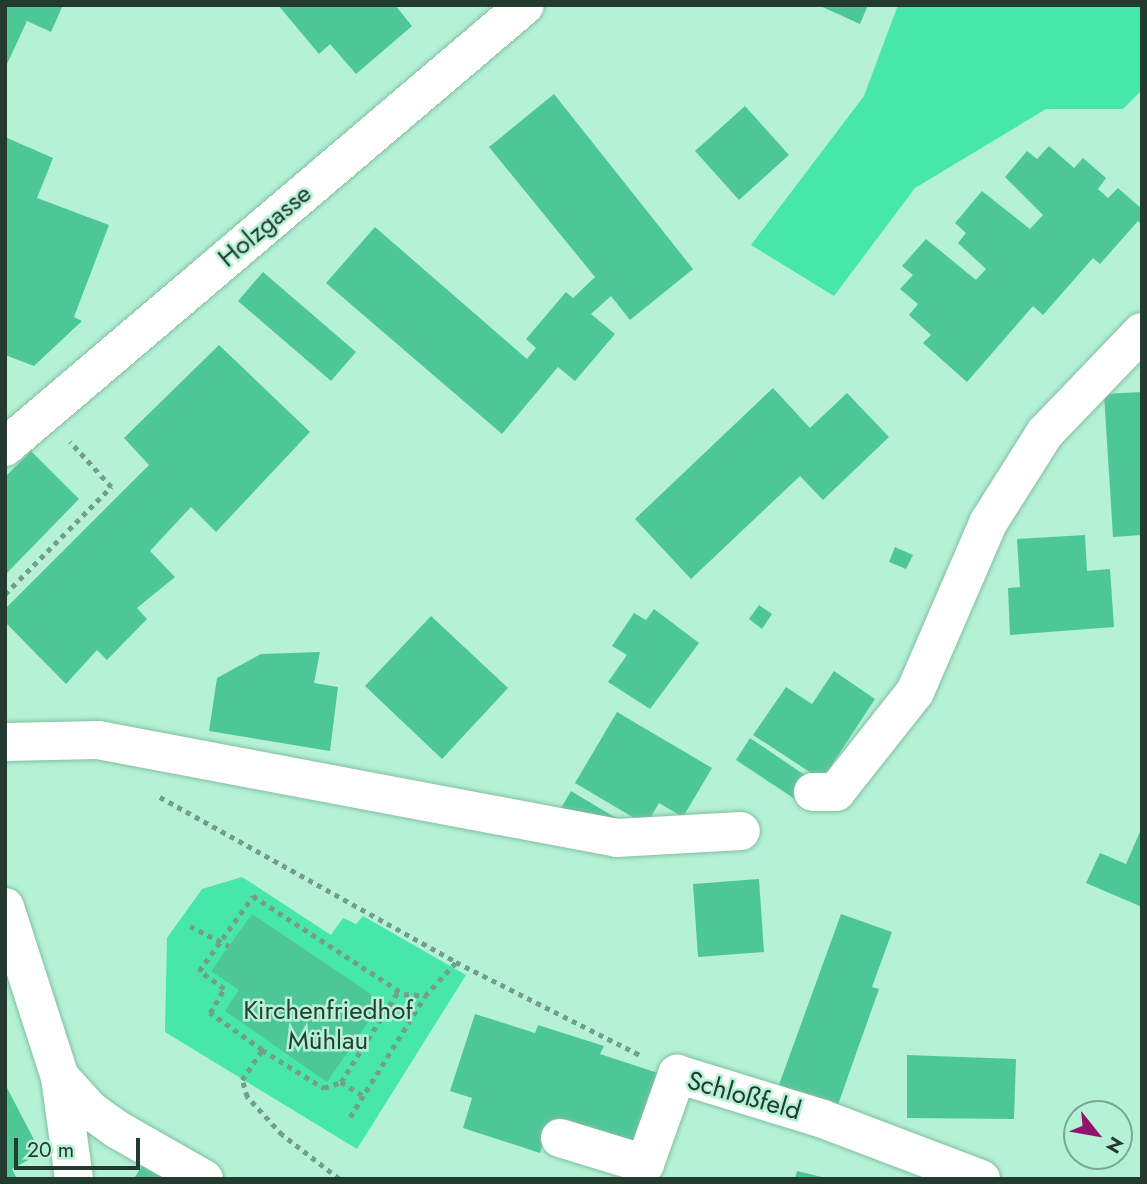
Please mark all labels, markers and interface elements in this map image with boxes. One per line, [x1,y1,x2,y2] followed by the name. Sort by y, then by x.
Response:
[212,178,318,274] street label: Holzgasse
[243,995,413,1056] park label: Kirchenfriedhof Mühlau
[684,1065,804,1127] street label: Schloßfeld
[1063,1100,1133,1170] north arrow
[18,1124,144,1168] scale bar
[1099,1132,1130,1158] text: N
[27,1135,74,1165] text: 20 m

